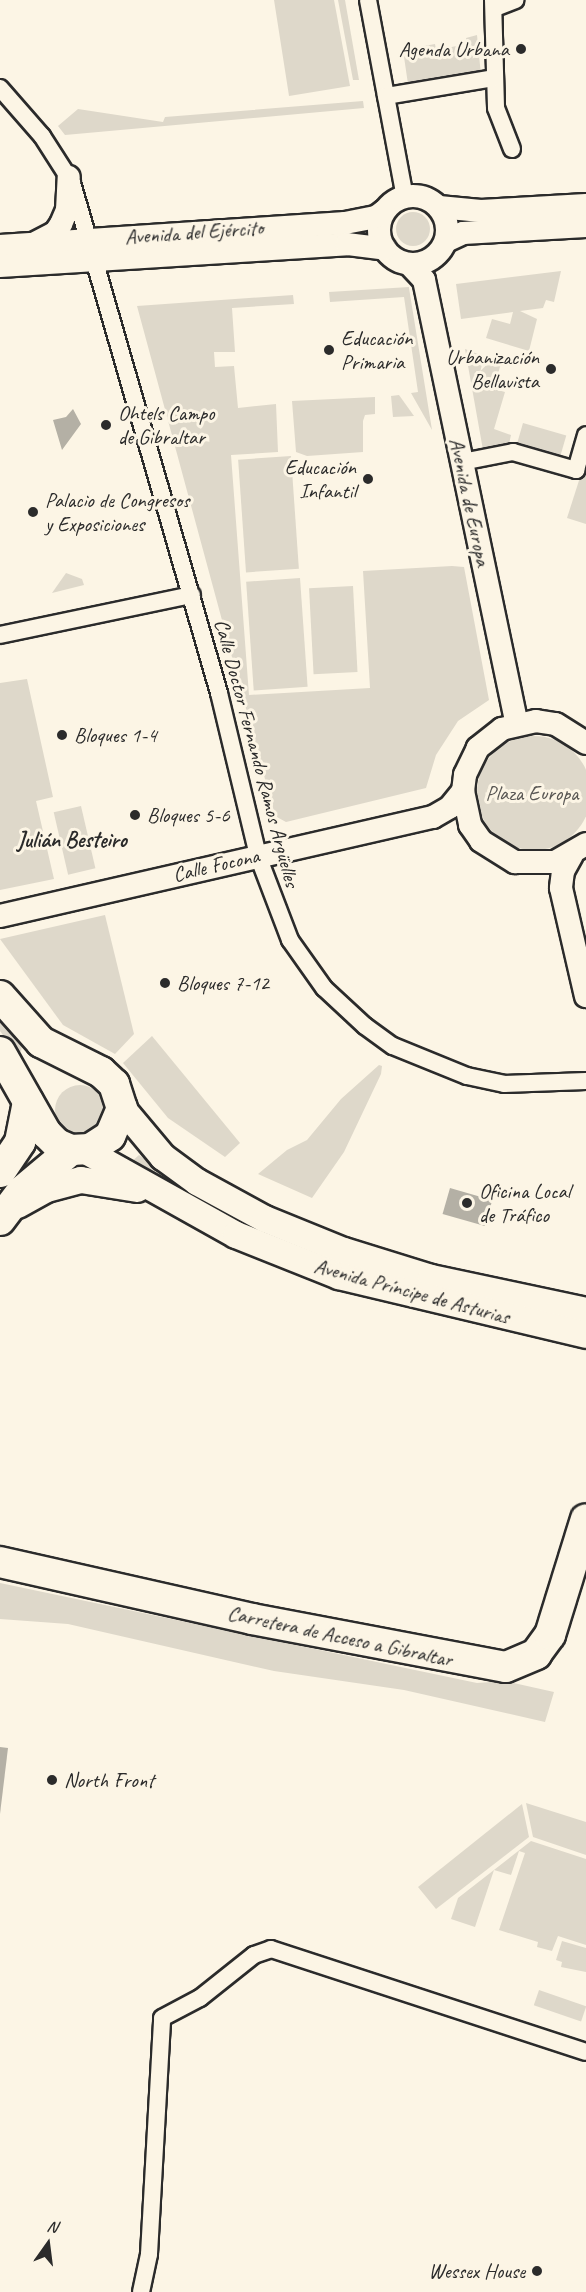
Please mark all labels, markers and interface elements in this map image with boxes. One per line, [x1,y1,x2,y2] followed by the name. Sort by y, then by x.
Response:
[399,36,509,62] place label: Agenda Urbana
[514,42,528,56] marker: Agenda Urbana
[124,215,264,249] street label: Avenida del Ejército
[341,325,412,375] place label: Educación Primaria
[322,343,336,357] marker: Educación Primaria
[446,344,539,394] place label: Urbanización Bellavista
[544,362,558,376] marker: Urbanización Bellavista
[118,400,214,450] place label: Ohtels Campo de Gibraltar
[99,418,113,432] marker: Ohtels Campo de Gibraltar
[444,436,496,568] street label: Avenida de Europa
[285,454,356,504] place label: Educación Infantil
[361,472,375,486] marker: Educación Infantil
[45,487,189,537] place label: Palacio de Congresos y Exposiciones
[26,505,40,519] marker: Palacio de Congresos y Exposiciones
[209,616,305,890] street label: Calle Doctor Fernando Ramos Argüelles
[74,722,157,748] place label: Bloques 1-4
[55,728,69,742] marker: Bloques 1-4
[485,780,579,806] park label: Plaza Europa
[147,802,230,828] place label: Bloques 5-6
[128,808,142,822] marker: Bloques 5-6
[17,828,127,854] district label: Julián Besteiro
[171,843,261,887] street label: Calle Focona
[177,970,269,996] place label: Bloques 7-12
[158,976,172,990] marker: Bloques 7-12
[479,1178,569,1228] place label: Oficina Local de Tráfico
[460,1196,474,1210] marker: Oficina Local de Tráfico
[312,1253,512,1329] street label: Avenida Príncipe de Asturias
[225,1600,455,1672] street label: Carretera de Acceso a Gibraltar
[64,1767,154,1793] place label: North Front
[45,1773,59,1787] marker: North Front
[18,2214,78,2274] north arrow
[45,2216,60,2237] text: N
[428,2258,525,2284] place label: Wessex House
[530,2264,544,2278] marker: Wessex House

